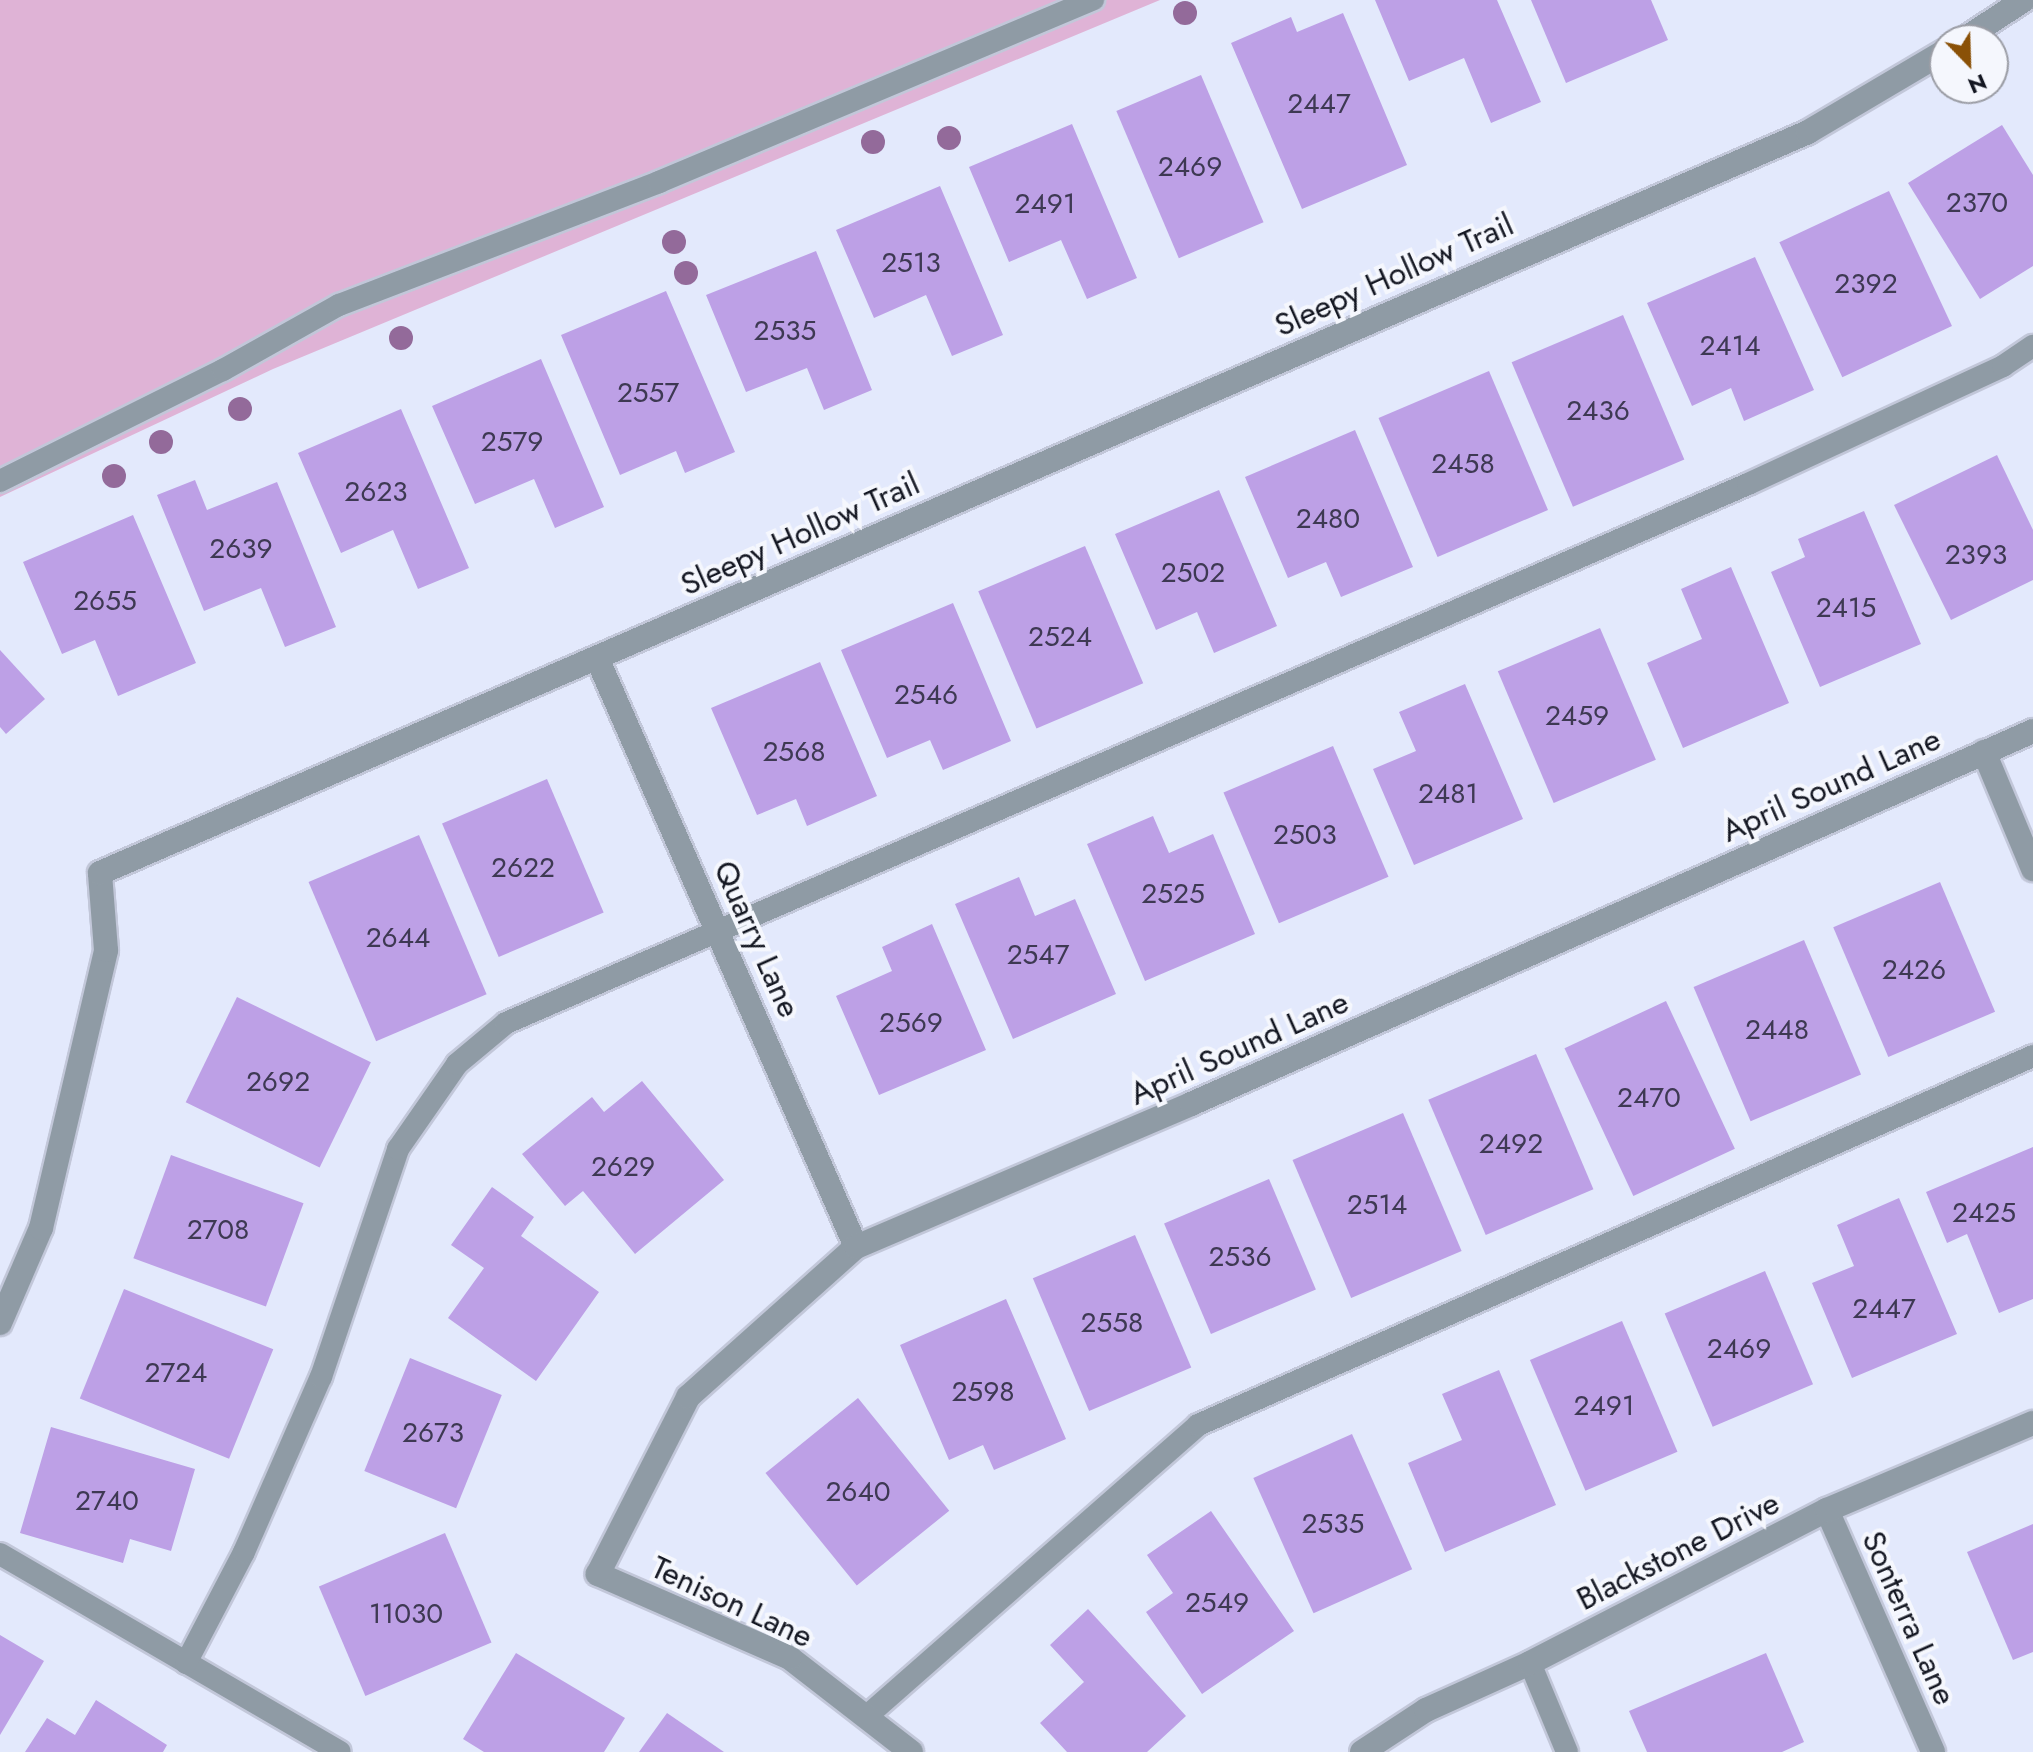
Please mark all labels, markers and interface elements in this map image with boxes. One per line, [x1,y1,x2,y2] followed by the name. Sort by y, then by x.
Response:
[1929,24,2009,104] north arrow
[1963,66,1992,102] text: N
[1287,87,1351,121] house number: 2447
[1158,150,1222,184] house number: 2469
[1946,186,2008,220] house number: 2370
[1015,187,1075,221] house number: 2491
[1269,205,1519,345] street label: Sleepy Hollow Trail
[881,246,941,280] house number: 2513
[1834,267,1898,301] house number: 2392
[754,314,816,348] house number: 2535
[1699,329,1761,363] house number: 2414
[617,376,679,410] house number: 2557
[1566,394,1630,428] house number: 2436
[481,425,543,459] house number: 2579
[1431,447,1495,481] house number: 2458
[675,464,925,604] street label: Sleepy Hollow Trail
[344,475,408,509] house number: 2623
[1296,502,1360,536] house number: 2480
[209,532,273,566] house number: 2639
[1945,538,2007,572] house number: 2393
[1161,556,1225,590] house number: 2502
[73,584,137,618] house number: 2655
[1816,591,1876,625] house number: 2415
[1028,620,1092,654] house number: 2524
[894,678,958,712] house number: 2546
[1545,699,1609,733] house number: 2459
[1716,720,1946,850] street label: April Sound Lane
[762,735,826,769] house number: 2568
[1418,777,1478,811] house number: 2481
[1273,818,1337,852] house number: 2503
[491,851,555,885] house number: 2622
[705,855,809,1023] street label: Quarry Lane
[1141,877,1205,911] house number: 2525
[366,921,430,955] house number: 2644
[1007,938,1069,972] house number: 2547
[1882,953,1946,987] house number: 2426
[1124,983,1354,1113] street label: April Sound Lane
[879,1006,943,1040] house number: 2569
[1745,1013,1809,1047] house number: 2448
[246,1065,310,1099] house number: 2692
[1617,1081,1681,1115] house number: 2470
[1479,1127,1543,1161] house number: 2492
[591,1150,655,1184] house number: 2629
[1347,1188,1407,1222] house number: 2514
[1952,1196,2016,1230] house number: 2425
[187,1213,249,1247] house number: 2708
[1208,1240,1272,1274] house number: 2536
[1852,1292,1916,1326] house number: 2447
[1081,1306,1143,1340] house number: 2558
[1707,1332,1771,1366] house number: 2469
[145,1356,207,1390] house number: 2724
[951,1375,1015,1409] house number: 2598
[1574,1389,1634,1423] house number: 2491
[402,1416,464,1450] house number: 2673
[825,1475,891,1509] house number: 2640
[1570,1483,1786,1619] street label: Blackstone Drive
[75,1484,139,1518] house number: 2740
[1302,1507,1364,1541] house number: 2535
[1854,1525,1964,1711] street label: Sonterra Lane
[645,1548,819,1656] street label: Tenison Lane
[1185,1586,1249,1620] house number: 2549
[369,1597,443,1631] house number: 11030

